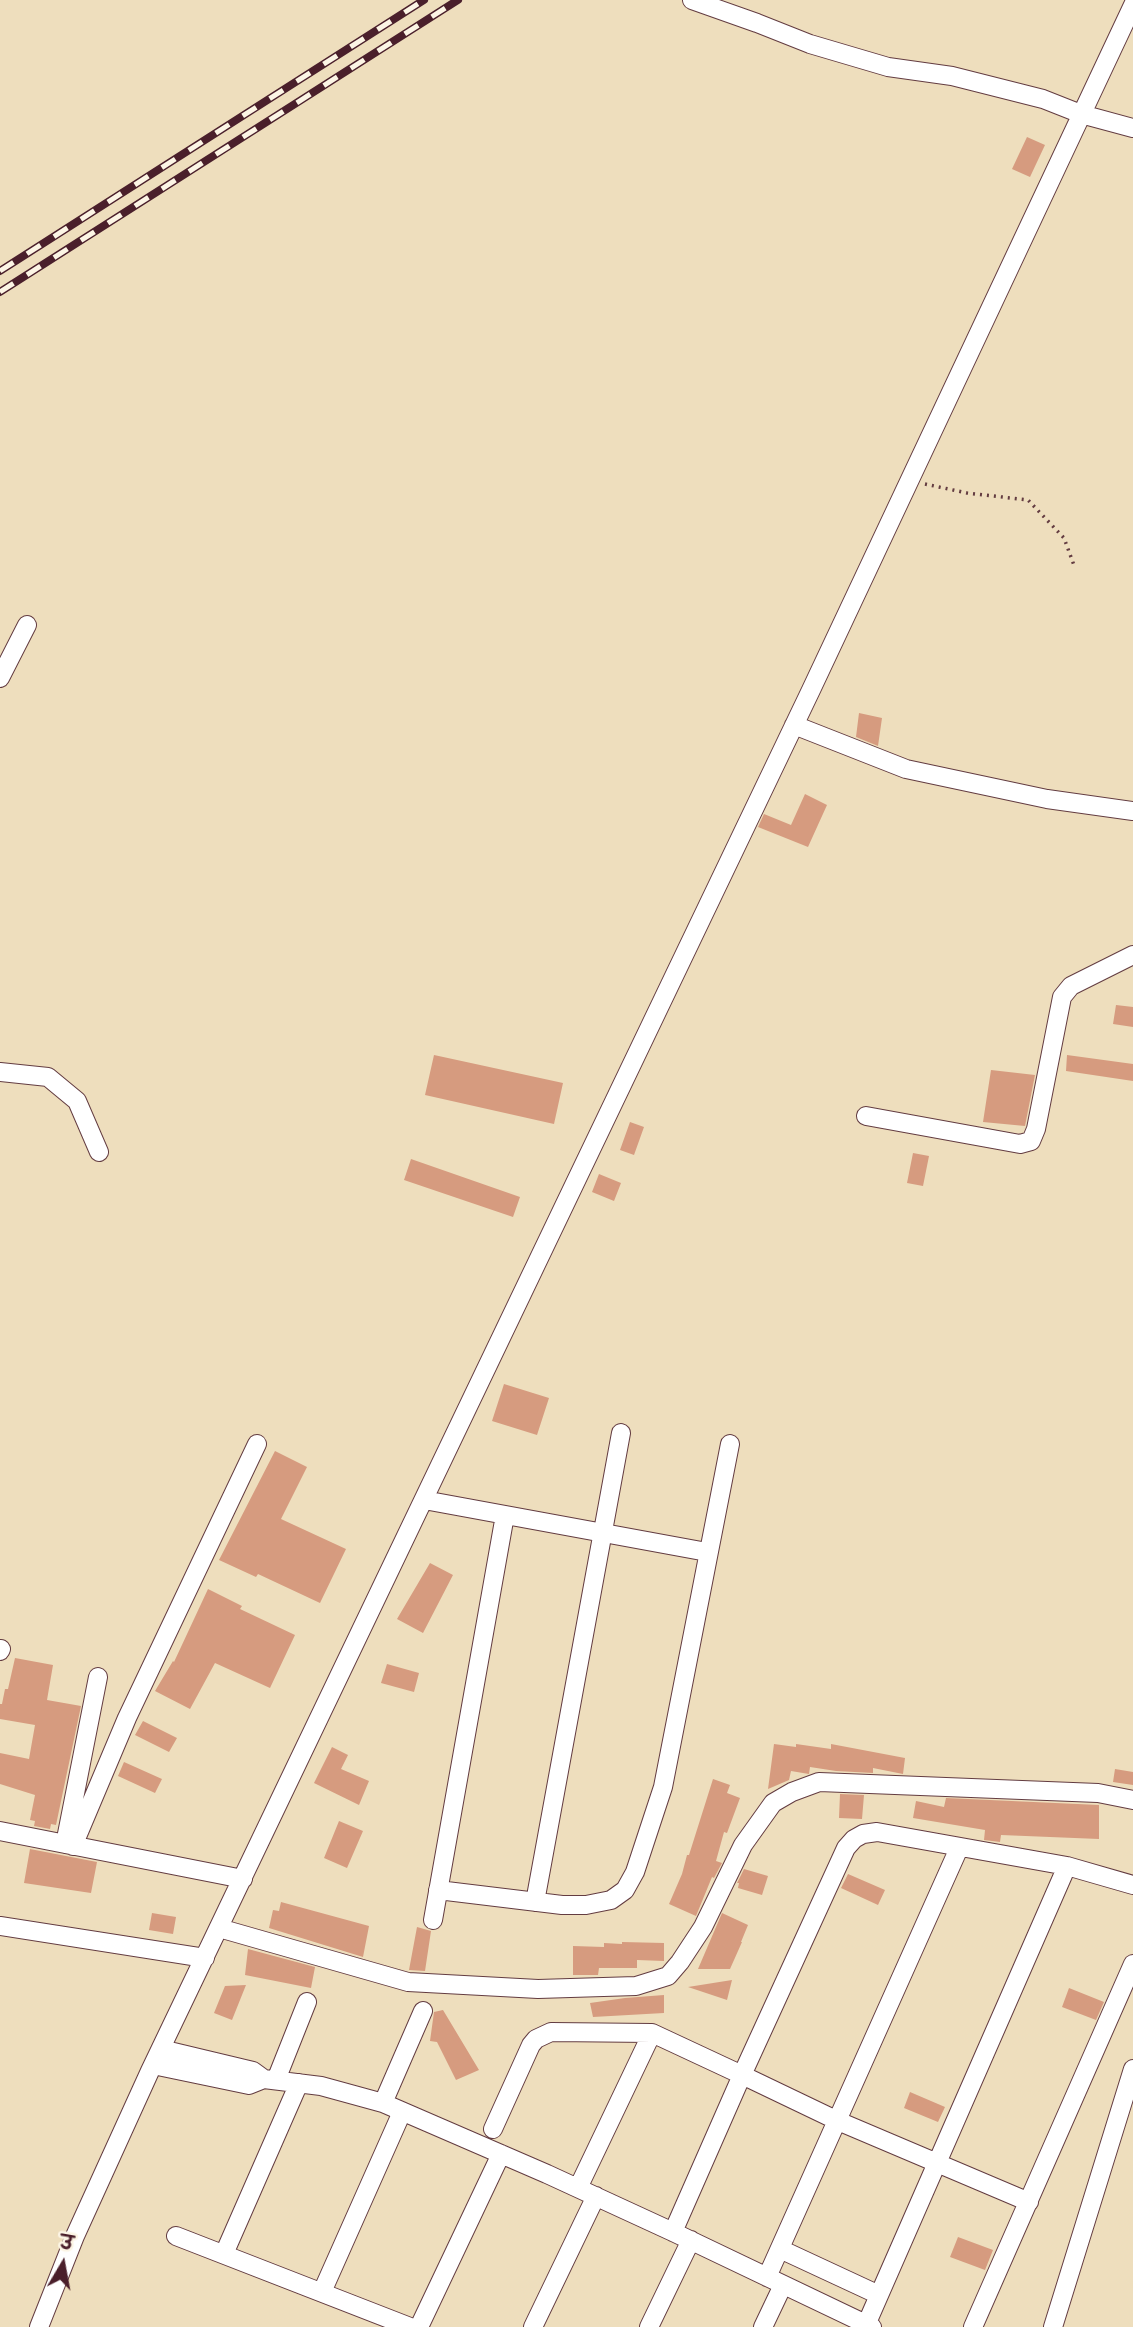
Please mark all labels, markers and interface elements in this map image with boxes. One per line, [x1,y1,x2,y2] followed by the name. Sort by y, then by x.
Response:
[28,2229,98,2299] north arrow
[59,2230,75,2255] text: उ

